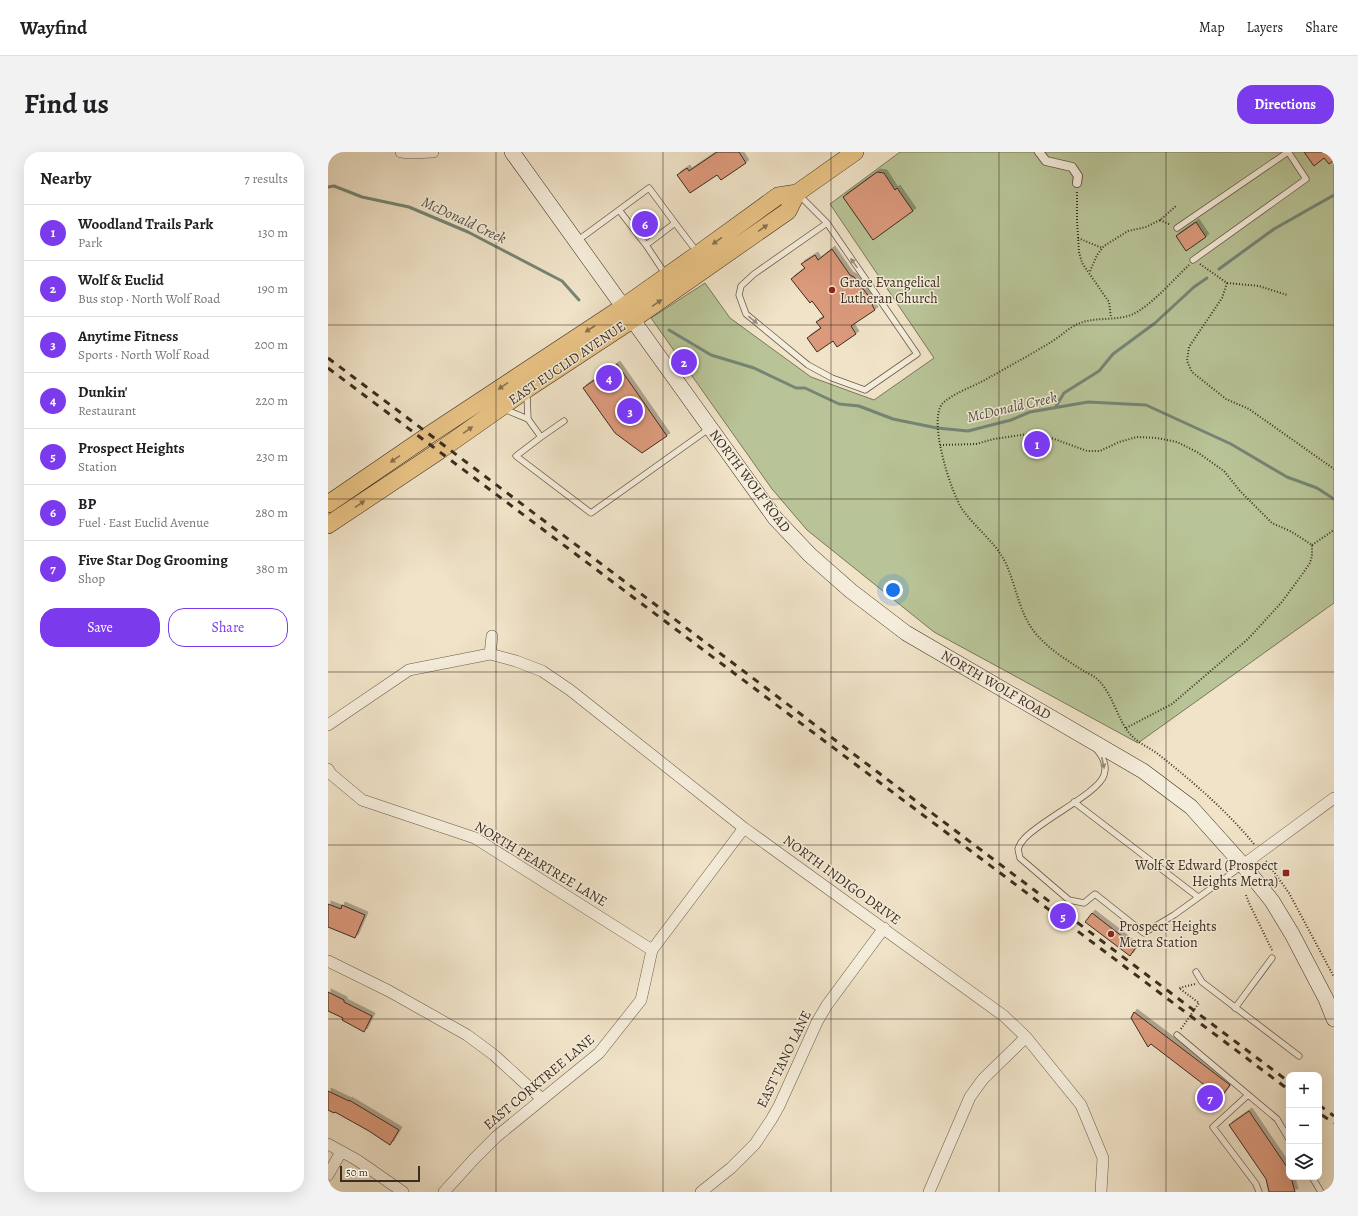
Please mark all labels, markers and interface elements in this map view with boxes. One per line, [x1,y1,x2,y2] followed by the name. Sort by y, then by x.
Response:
[20,15,87,41] text: Wayfind
[1199,18,1225,37] text: Map
[1247,18,1283,37] text: Layers
[1305,18,1338,37] text: Share
[24,85,109,123] text: Find us
[1237,85,1334,124] button: Directions
[40,167,91,190] text: Nearby
[244,170,288,187] text: 7 results
[418,192,510,249] water label: McDonald Creek
[632,209,658,239] pin: 6
[78,214,213,234] text: Woodland Trails Park
[51,224,55,241] text: 1
[258,224,288,241] text: 130 m
[758,224,769,232] one-way arrow
[78,234,102,251] text: Park
[711,237,722,245] one-way arrow
[850,258,858,269] one-way arrow
[78,270,164,290] text: Wolf & Euclid
[840,273,941,308] place label: Grace Evangelical Lutheran Church
[50,280,56,297] text: 2
[257,280,288,297] text: 190 m
[827,285,837,295] marker: Grace Evangelical Lutheran Church
[78,290,220,307] text: Bus stop · North Wolf Road
[651,299,662,307] one-way arrow
[747,315,758,324] one-way arrow
[505,317,629,409] street label: EAST EUCLID AVENUE
[585,325,596,332] one-way arrow
[78,326,178,346] text: Anytime Fitness
[50,336,56,353] text: 3
[255,336,288,353] text: 200 m
[78,346,210,363] text: Sports · North Wolf Road
[671,347,697,377] pin: 2
[596,363,622,393] pin: 4
[78,382,127,402] text: Dunkin'
[498,382,508,390] one-way arrow
[965,387,1059,427] water label: McDonald Creek
[50,392,56,409] text: 4
[255,392,288,409] text: 220 m
[617,396,643,426] pin: 3
[78,402,136,419] text: Restaurant
[463,426,473,434] one-way arrow
[705,426,795,536] street label: NORTH WOLF ROAD
[1024,429,1050,459] pin: 1
[78,438,185,458] text: Prospect Heights
[50,448,56,465] text: 5
[256,448,288,465] text: 230 m
[390,455,400,463] one-way arrow
[78,458,117,475] text: Station
[78,494,96,514] text: BP
[355,500,366,508] one-way arrow
[50,504,56,521] text: 6
[255,504,288,521] text: 280 m
[78,514,209,531] text: Fuel · East Euclid Avenue
[78,550,228,570] text: Five Star Dog Grooming
[50,560,56,577] text: 7
[256,560,288,577] text: 380 m
[78,570,105,587] text: Shop
[883,580,903,600] your location
[40,608,160,647] button: Save
[168,608,288,647] button: Share
[937,646,1055,724] street label: NORTH WOLF ROAD
[1101,756,1107,769] one-way arrow
[471,817,611,911] street label: NORTH PEARTREE LANE
[779,831,905,929] street label: NORTH INDIGO DRIVE
[1134,856,1278,891] place label: Wolf & Edward (Prospect Heights Metra)
[1281,868,1291,878] marker: Wolf & Edward (Prospect Heights Metra)
[1050,901,1076,931] pin: 5
[1119,917,1217,952] place label: Prospect Heights Metra Station
[1106,929,1116,939] marker: Prospect Heights Metra Station
[752,1007,816,1111] street label: EAST TANO LANE
[479,1030,599,1134] street label: EAST CORKTREE LANE
[1286,1072,1322,1180] map controls
[1286,1072,1322,1108] button: +
[1197,1083,1223,1113] pin: 7
[1286,1108,1322,1144] button: −
[1286,1144,1322,1180] button: layers
[340,1164,420,1183] scale bar
[346,1165,368,1180] text: 50 m

